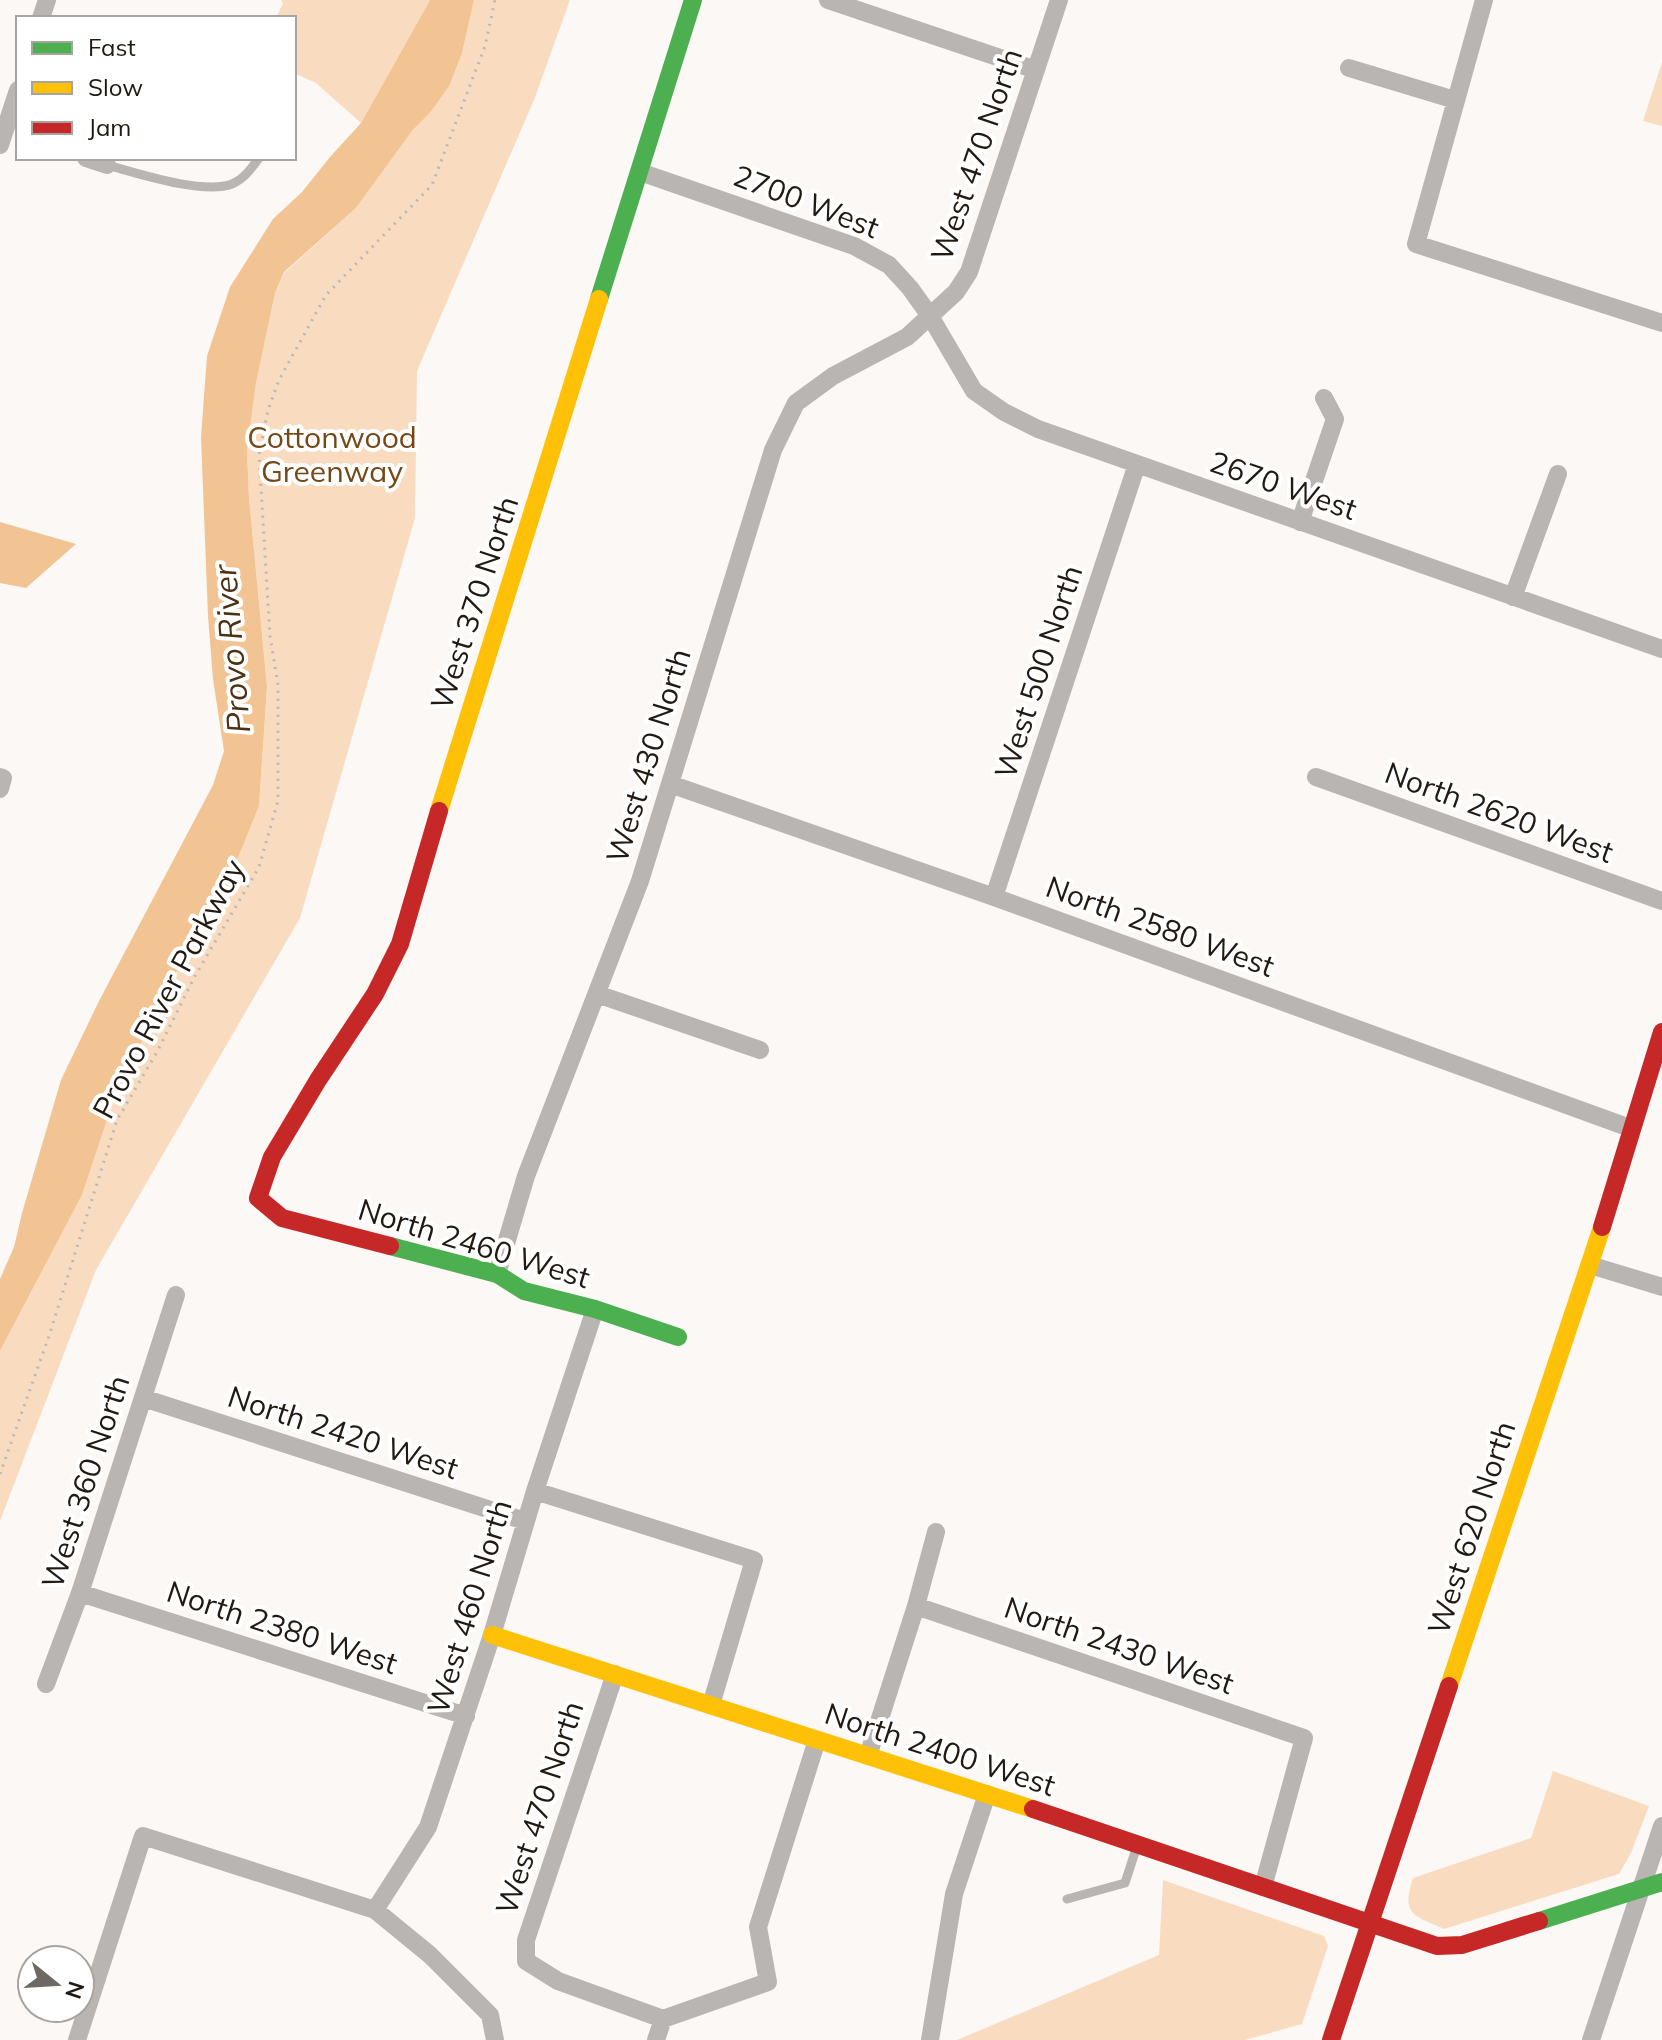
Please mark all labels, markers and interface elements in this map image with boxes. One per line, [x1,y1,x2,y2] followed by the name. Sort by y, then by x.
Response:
[16,16,296,160] legend
[88,32,136,62] text: Fast
[922,43,1030,266] street label: West 470 North
[88,72,143,102] text: Slow
[88,112,131,142] text: Jam
[728,156,885,246] street label: 2700 West
[247,418,417,490] park label: Cottonwood Greenway
[1205,442,1362,528] street label: 2670 West
[422,491,526,714] street label: West 370 North
[986,560,1090,783] street label: West 500 North
[204,562,258,735] water label: Provo River
[597,644,699,867] street label: West 430 North
[1380,753,1619,871] street label: North 2620 West
[84,852,253,1125] street label: Provo River Parkway
[1041,867,1280,985] street label: North 2580 West
[354,1190,595,1296] street label: North 2460 West
[33,1370,137,1593] street label: West 360 North
[223,1377,463,1487] street label: North 2420 West
[1419,1416,1523,1639] street label: West 620 North
[418,1495,520,1718] street label: West 460 North
[162,1572,402,1682] street label: North 2380 West
[1000,1588,1239,1702] street label: North 2430 West
[820,1694,1060,1804] street label: North 2400 West
[487,1696,591,1919] street label: West 470 North
[16,1944,96,2024] north arrow
[59,1978,91,2002] text: N

